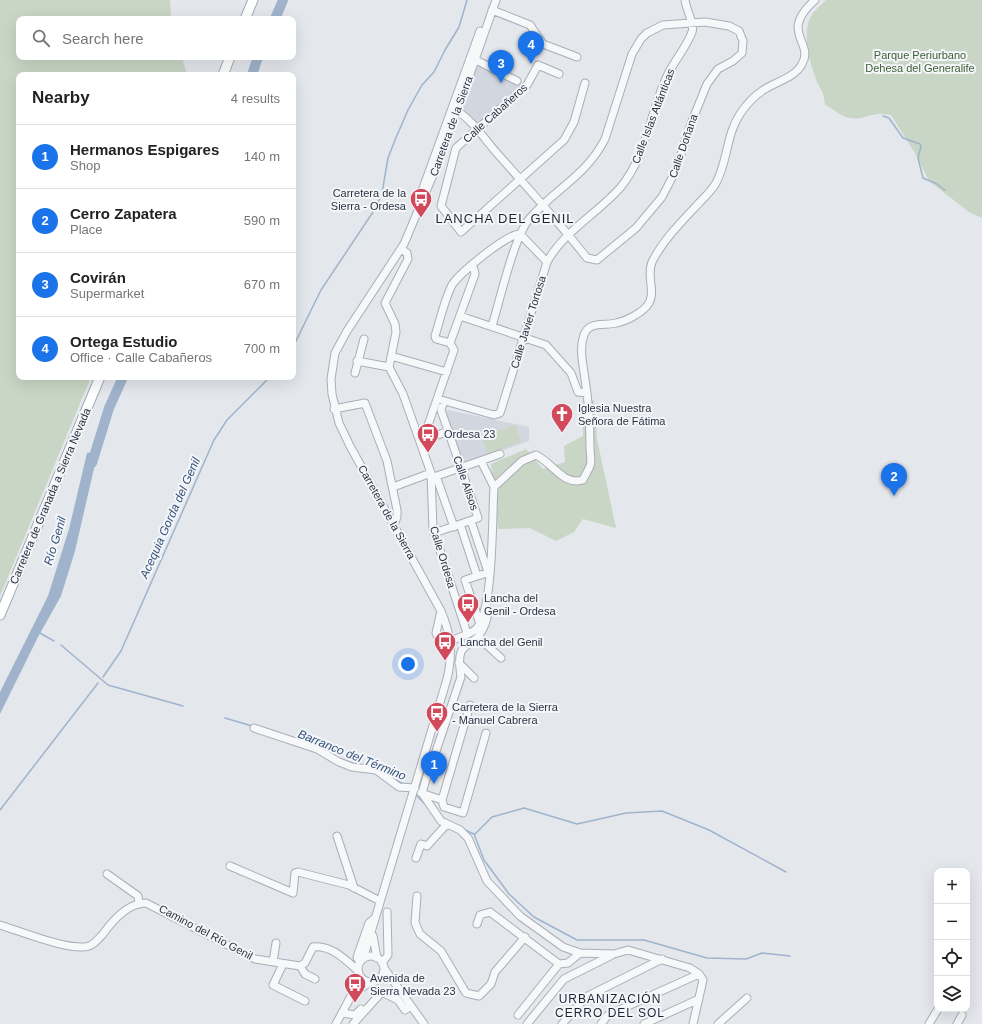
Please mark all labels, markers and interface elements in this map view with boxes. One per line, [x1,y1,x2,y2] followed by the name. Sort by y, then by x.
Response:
[16,16,296,60] search box
[30,27,52,49] icon: search
[62,30,144,47] text: Search here
[518,31,544,64] pin: 4
[865,49,975,74] park label: Parque Periurbano Dehesa del Generalife
[488,50,514,83] pin: 3
[629,66,677,165] street label: Calle Islas Atlánticas
[427,73,475,178] street label: Carretera de la Sierra
[461,81,530,145] street label: Calle Cabañeros
[32,88,90,107] text: Nearby
[231,91,280,106] text: 4 results
[666,112,700,179] street label: Calle Doñana
[70,141,219,158] text: Hermanos Espigares
[41,149,49,164] text: 1
[244,149,280,164] text: 140 m
[70,158,100,173] text: Shop
[408,186,434,219] bus stop icon: Carretera de la Sierra - Ordesa
[331,187,407,212] place label: Carretera de la Sierra - Ordesa
[70,205,177,222] text: Cerro Zapatera
[435,211,575,226] district label: LANCHA DEL GENIL
[41,213,49,228] text: 2
[244,213,280,228] text: 590 m
[70,222,103,237] text: Place
[70,269,126,286] text: Covirán
[508,273,548,370] street label: Calle Javier Tortosa
[41,277,49,292] text: 3
[244,277,280,292] text: 670 m
[70,286,144,301] text: Supermarket
[70,333,178,350] text: Ortega Estudio
[41,341,49,356] text: 4
[244,341,280,356] text: 700 m
[70,350,212,365] text: Office · Calle Cabañeros
[549,401,575,434] church icon: Iglesia Nuestra Señora de Fátima
[578,402,666,427] place label: Iglesia Nuestra Señora de Fátima
[7,405,93,586] street label: Carretera de Granada a Sierra Nevada
[415,421,441,454] bus stop icon: Ordesa 23
[444,428,495,440] place label: Ordesa 23
[451,454,481,512] street label: Calle Alisos
[137,455,203,581] water label: Acequia Gorda del Genil
[356,463,418,562] street label: Carretera de la Sierra
[881,463,907,496] pin: 2
[41,515,69,567] water label: Río Genil
[428,525,458,590] street label: Calle Ordesa
[455,591,481,624] bus stop icon: Lancha del Genil - Ordesa
[484,592,556,617] place label: Lancha del Genil - Ordesa
[432,629,458,662] bus stop icon: Lancha del Genil
[460,636,543,648] place label: Lancha del Genil
[398,654,418,674] your location
[424,700,450,733] bus stop icon: Carretera de la Sierra - Manuel Cabrera
[452,701,559,726] place label: Carretera de la Sierra - Manuel Cabrera
[296,727,408,783] water label: Barranco del Término
[421,751,447,784] pin: 1
[934,868,970,1012] map controls
[934,868,970,904] button: +
[157,902,255,962] street label: Camino del Río Genil
[934,904,970,940] button: −
[934,940,970,976] button: locate
[342,971,368,1004] bus stop icon: Avenida de Sierra Nevada 23
[370,972,456,997] place label: Avenida de Sierra Nevada 23
[934,976,970,1012] button: layers
[555,991,665,1020] district label: URBANIZACIÓN CERRO DEL SOL

